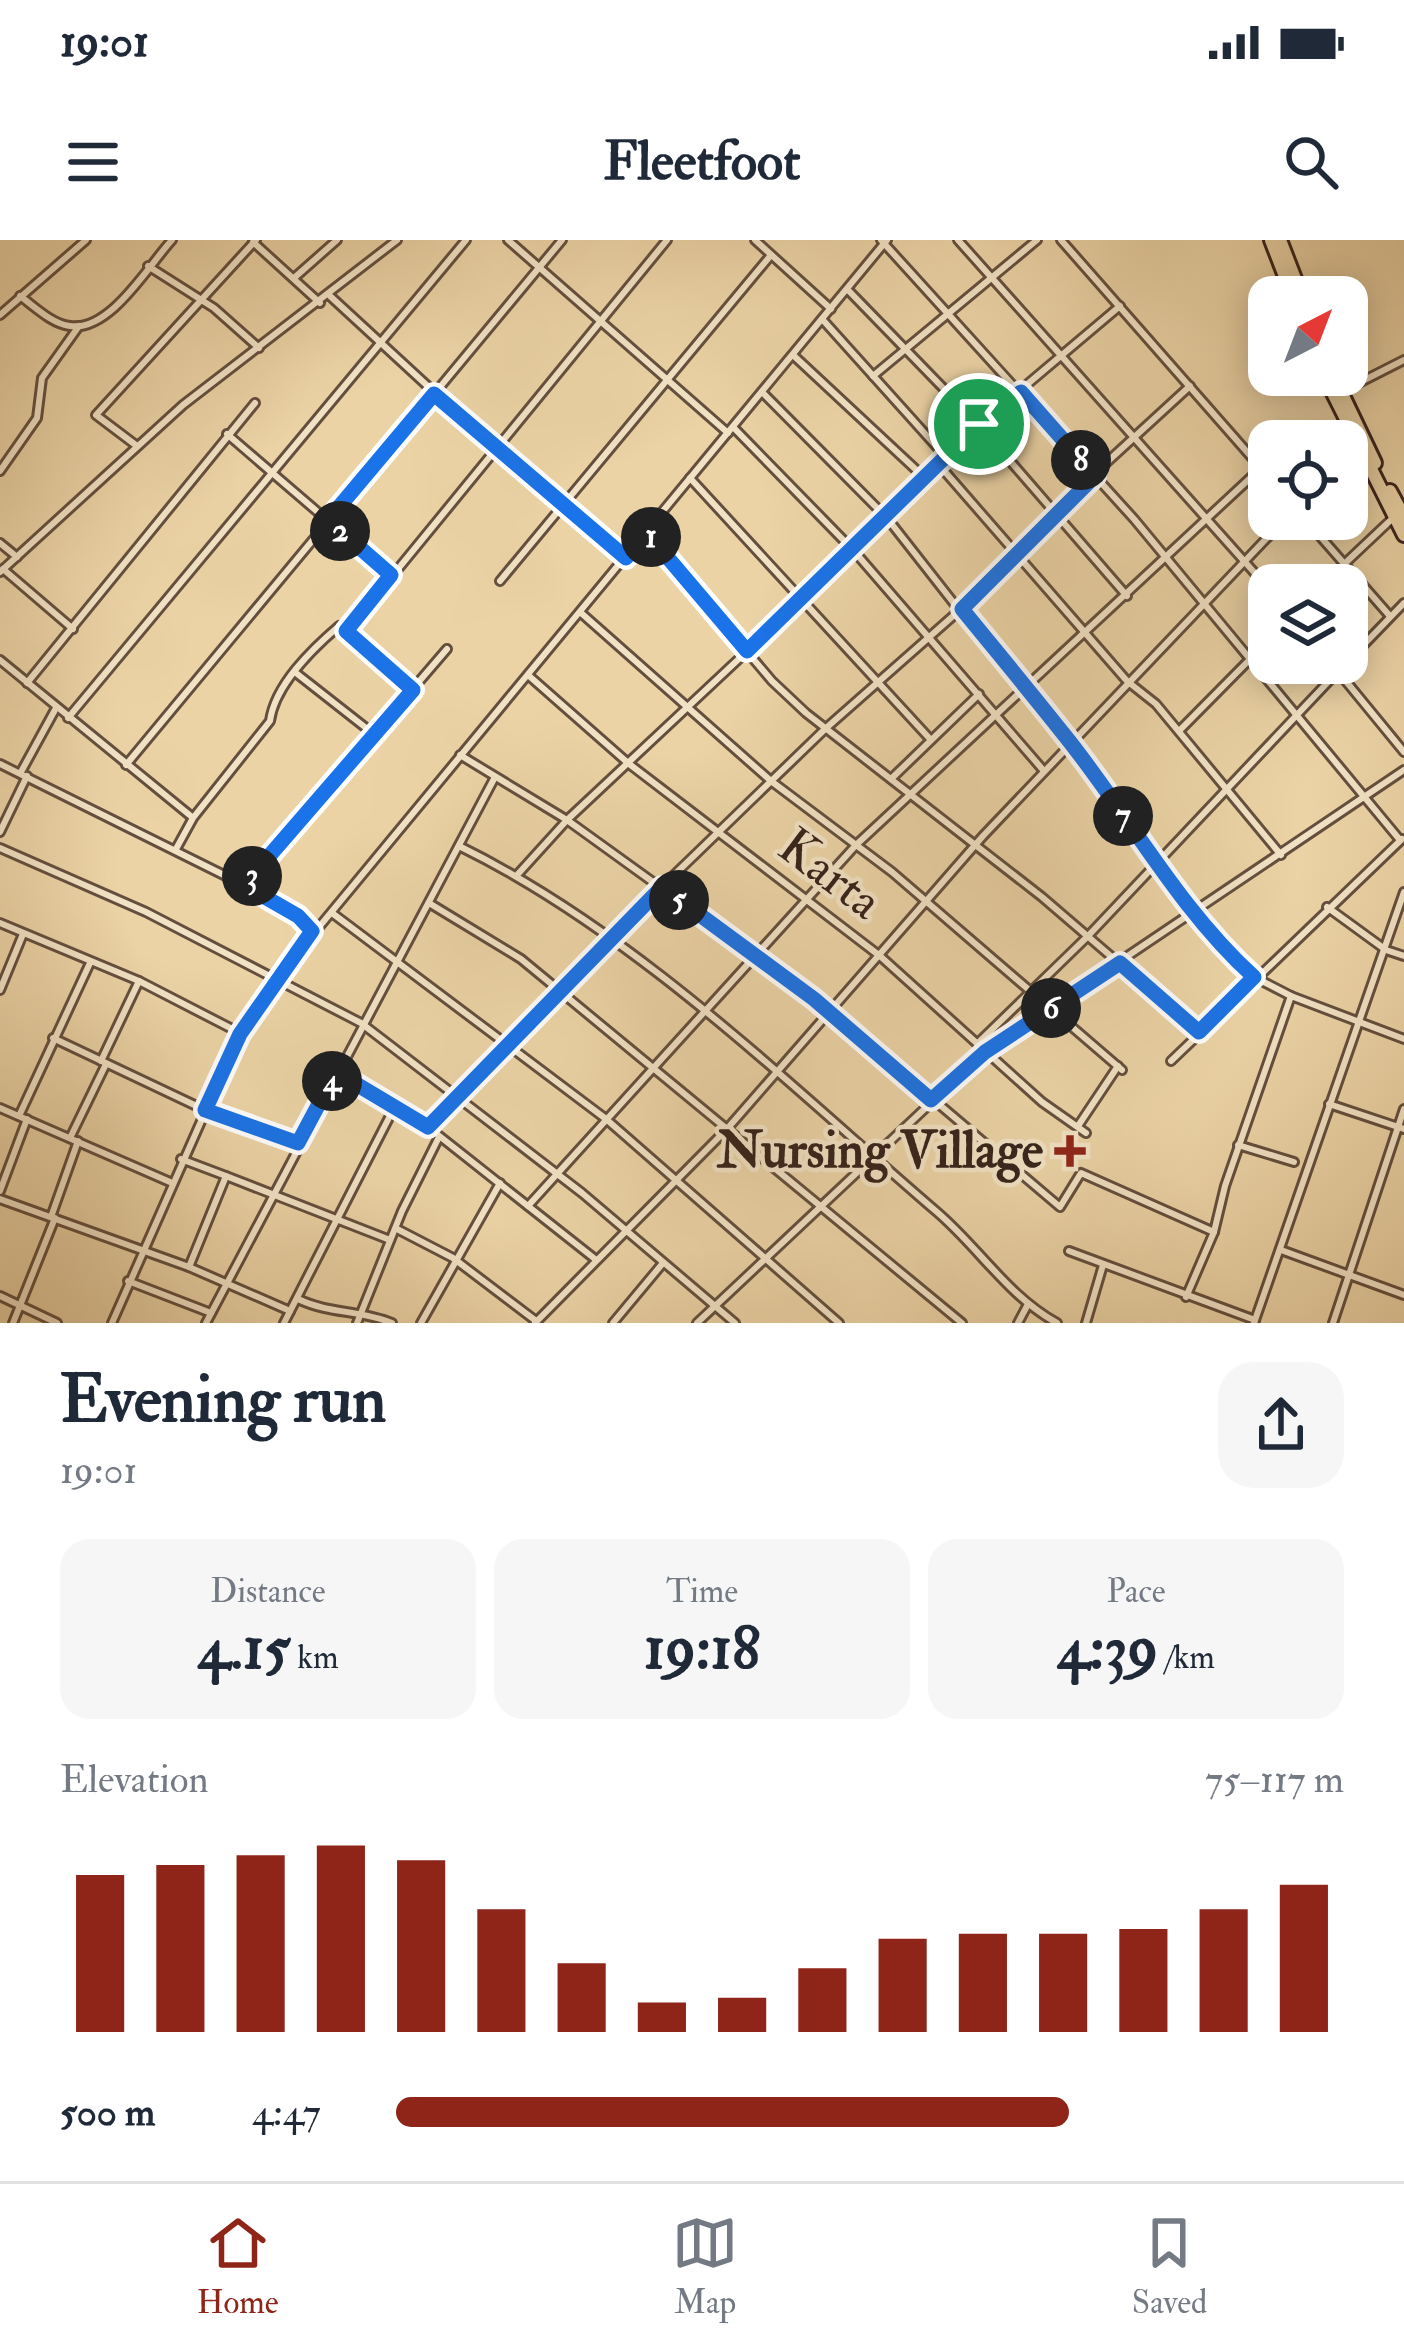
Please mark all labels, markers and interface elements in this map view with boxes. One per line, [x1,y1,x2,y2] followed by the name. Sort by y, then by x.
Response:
[60,14,149,70] text: 19:01
[604,128,800,196] text: Fleetfoot
[60,129,126,195] icon: menu
[1278,129,1344,195] icon: search
[1248,276,1368,396] north arrow
[1248,276,1368,684] map controls
[928,373,1030,475] pin
[946,391,1012,457] icon: arrive
[1248,420,1368,540] button: locate
[1051,430,1111,490] pin: 8
[1073,439,1089,480] text: 8
[310,501,370,561] pin: 2
[621,507,681,567] pin: 1
[332,510,348,551] text: 2
[645,516,657,557] text: 1
[1248,564,1368,684] button: layers
[1093,786,1153,846] pin: 7
[1115,795,1131,836] text: 7
[766,814,895,934] street label: Karta
[222,846,282,906] pin: 3
[246,855,258,896] text: 3
[649,870,709,930] pin: 5
[672,879,686,920] text: 5
[1021,978,1081,1038] pin: 6
[1043,987,1059,1028] text: 6
[302,1051,362,1111] pin: 4
[323,1060,341,1101] text: 4
[716,1119,1044,1183] place label: Nursing Village
[1054,1135,1086,1167] marker: Nursing Village
[60,1359,386,1442] text: Evening run
[1218,1362,1344,1488] button: share
[60,1446,137,1495] text: 19:01
[210,1571,326,1612] text: Distance
[666,1571,738,1612] text: Time
[1106,1571,1166,1612] text: Pace
[197,1612,290,1687] text: 4.15
[644,1612,760,1687] text: 19:18
[1057,1612,1158,1687] text: 4:39
[290,1637,339,1678] text: km
[1158,1637,1215,1678] text: /km
[60,1755,209,1804] text: Elevation
[1205,1755,1344,1804] text: 75–117 m
[60,2088,155,2137] text: 500 m
[252,2088,321,2137] text: 4:47
[197,2210,279,2323] tab: Home
[672,2210,738,2323] tab: Map
[1132,2210,1207,2323] tab: Saved

